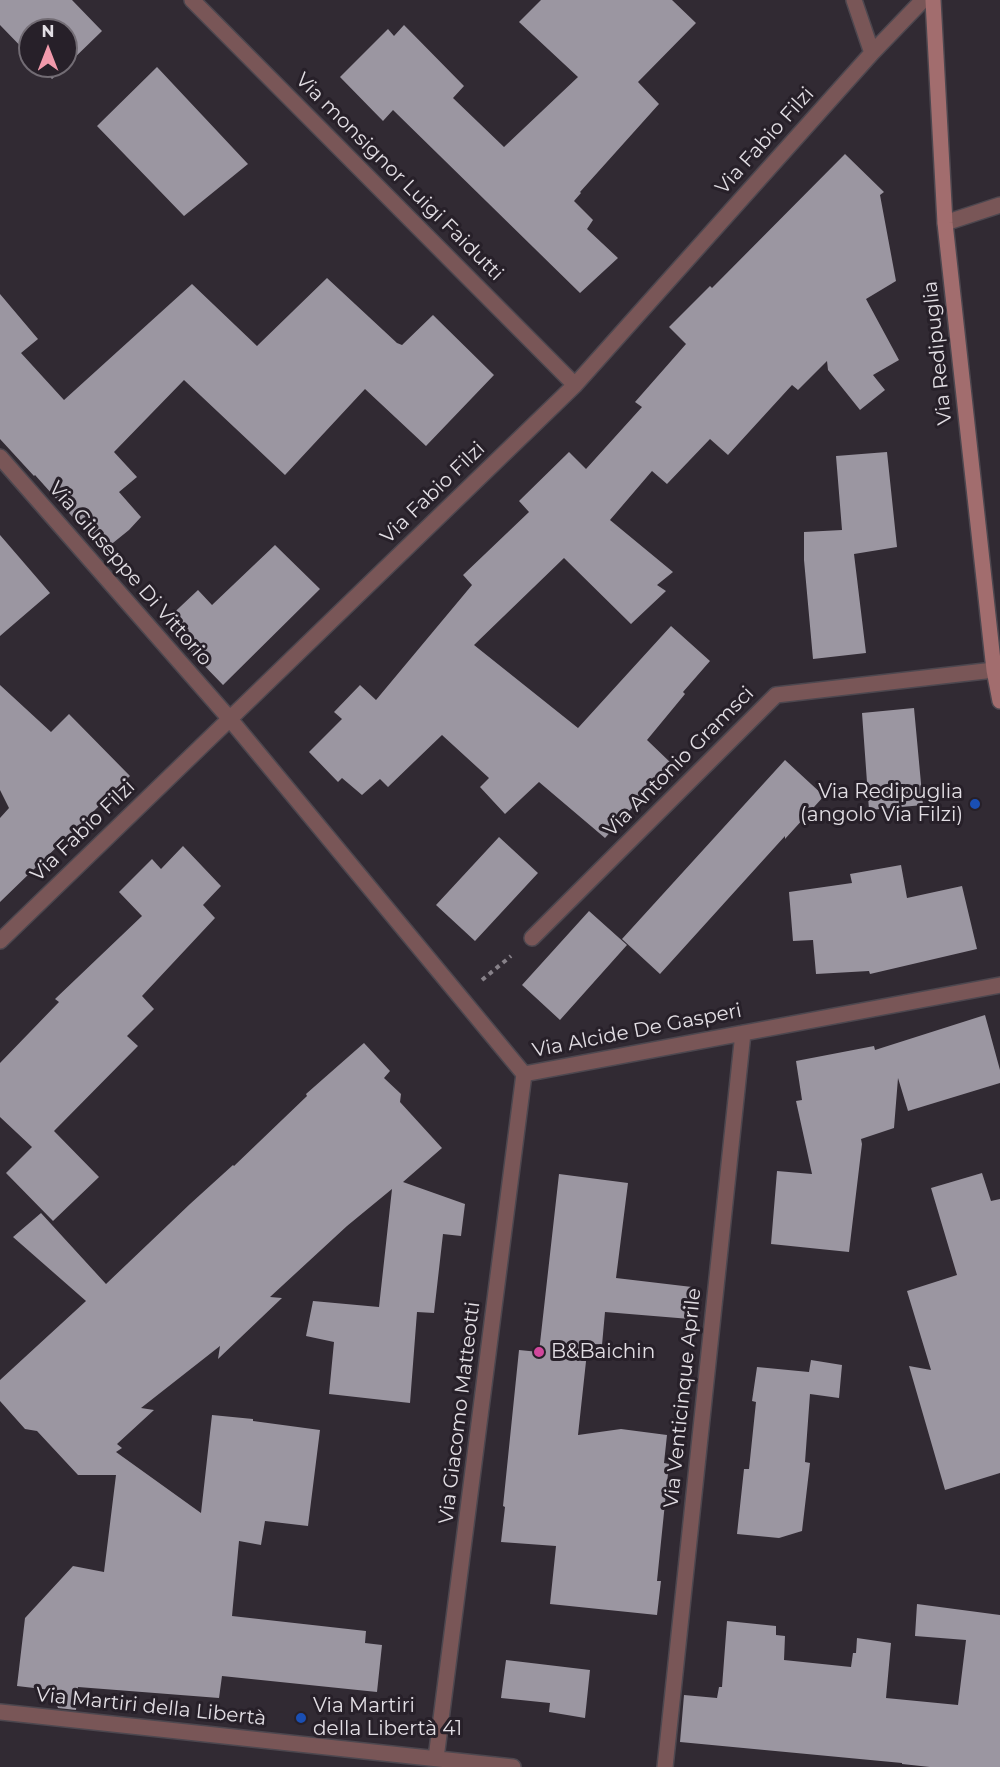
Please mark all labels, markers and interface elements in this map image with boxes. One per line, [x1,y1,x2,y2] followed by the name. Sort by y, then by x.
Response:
[18,18,78,78] north arrow
[42,22,54,41] text: N
[290,68,508,286] street label: Via monsignor Luigi Faidutti
[711,83,819,199] street label: Via Fabio Filzi
[918,280,958,426] street label: Via Redipuglia
[376,437,490,549] street label: Via Fabio Filzi
[43,477,217,671] street label: Via Giuseppe Di Vittorio
[599,682,759,842] street label: Via Antonio Gramsci
[26,775,140,887] street label: Via Fabio Filzi
[800,780,963,827] place label: Via Redipuglia (angolo Via Filzi)
[968,797,982,811] marker: Via Redipuglia (angolo Via Filzi)
[530,999,744,1063] street label: Via Alcide De Gasperi
[660,1287,706,1509] street label: Via Venticinque Aprile
[434,1301,486,1525] street label: Via Giacomo Matteotti
[551,1340,655,1364] place label: B&Baichin
[532,1345,546,1359] marker: B&Baichin
[35,1683,267,1731] street label: Via Martiri della Libertà
[313,1694,462,1741] place label: Via Martiri della Libertà 41
[294,1711,308,1725] marker: Via Martiri della Libertà 41

